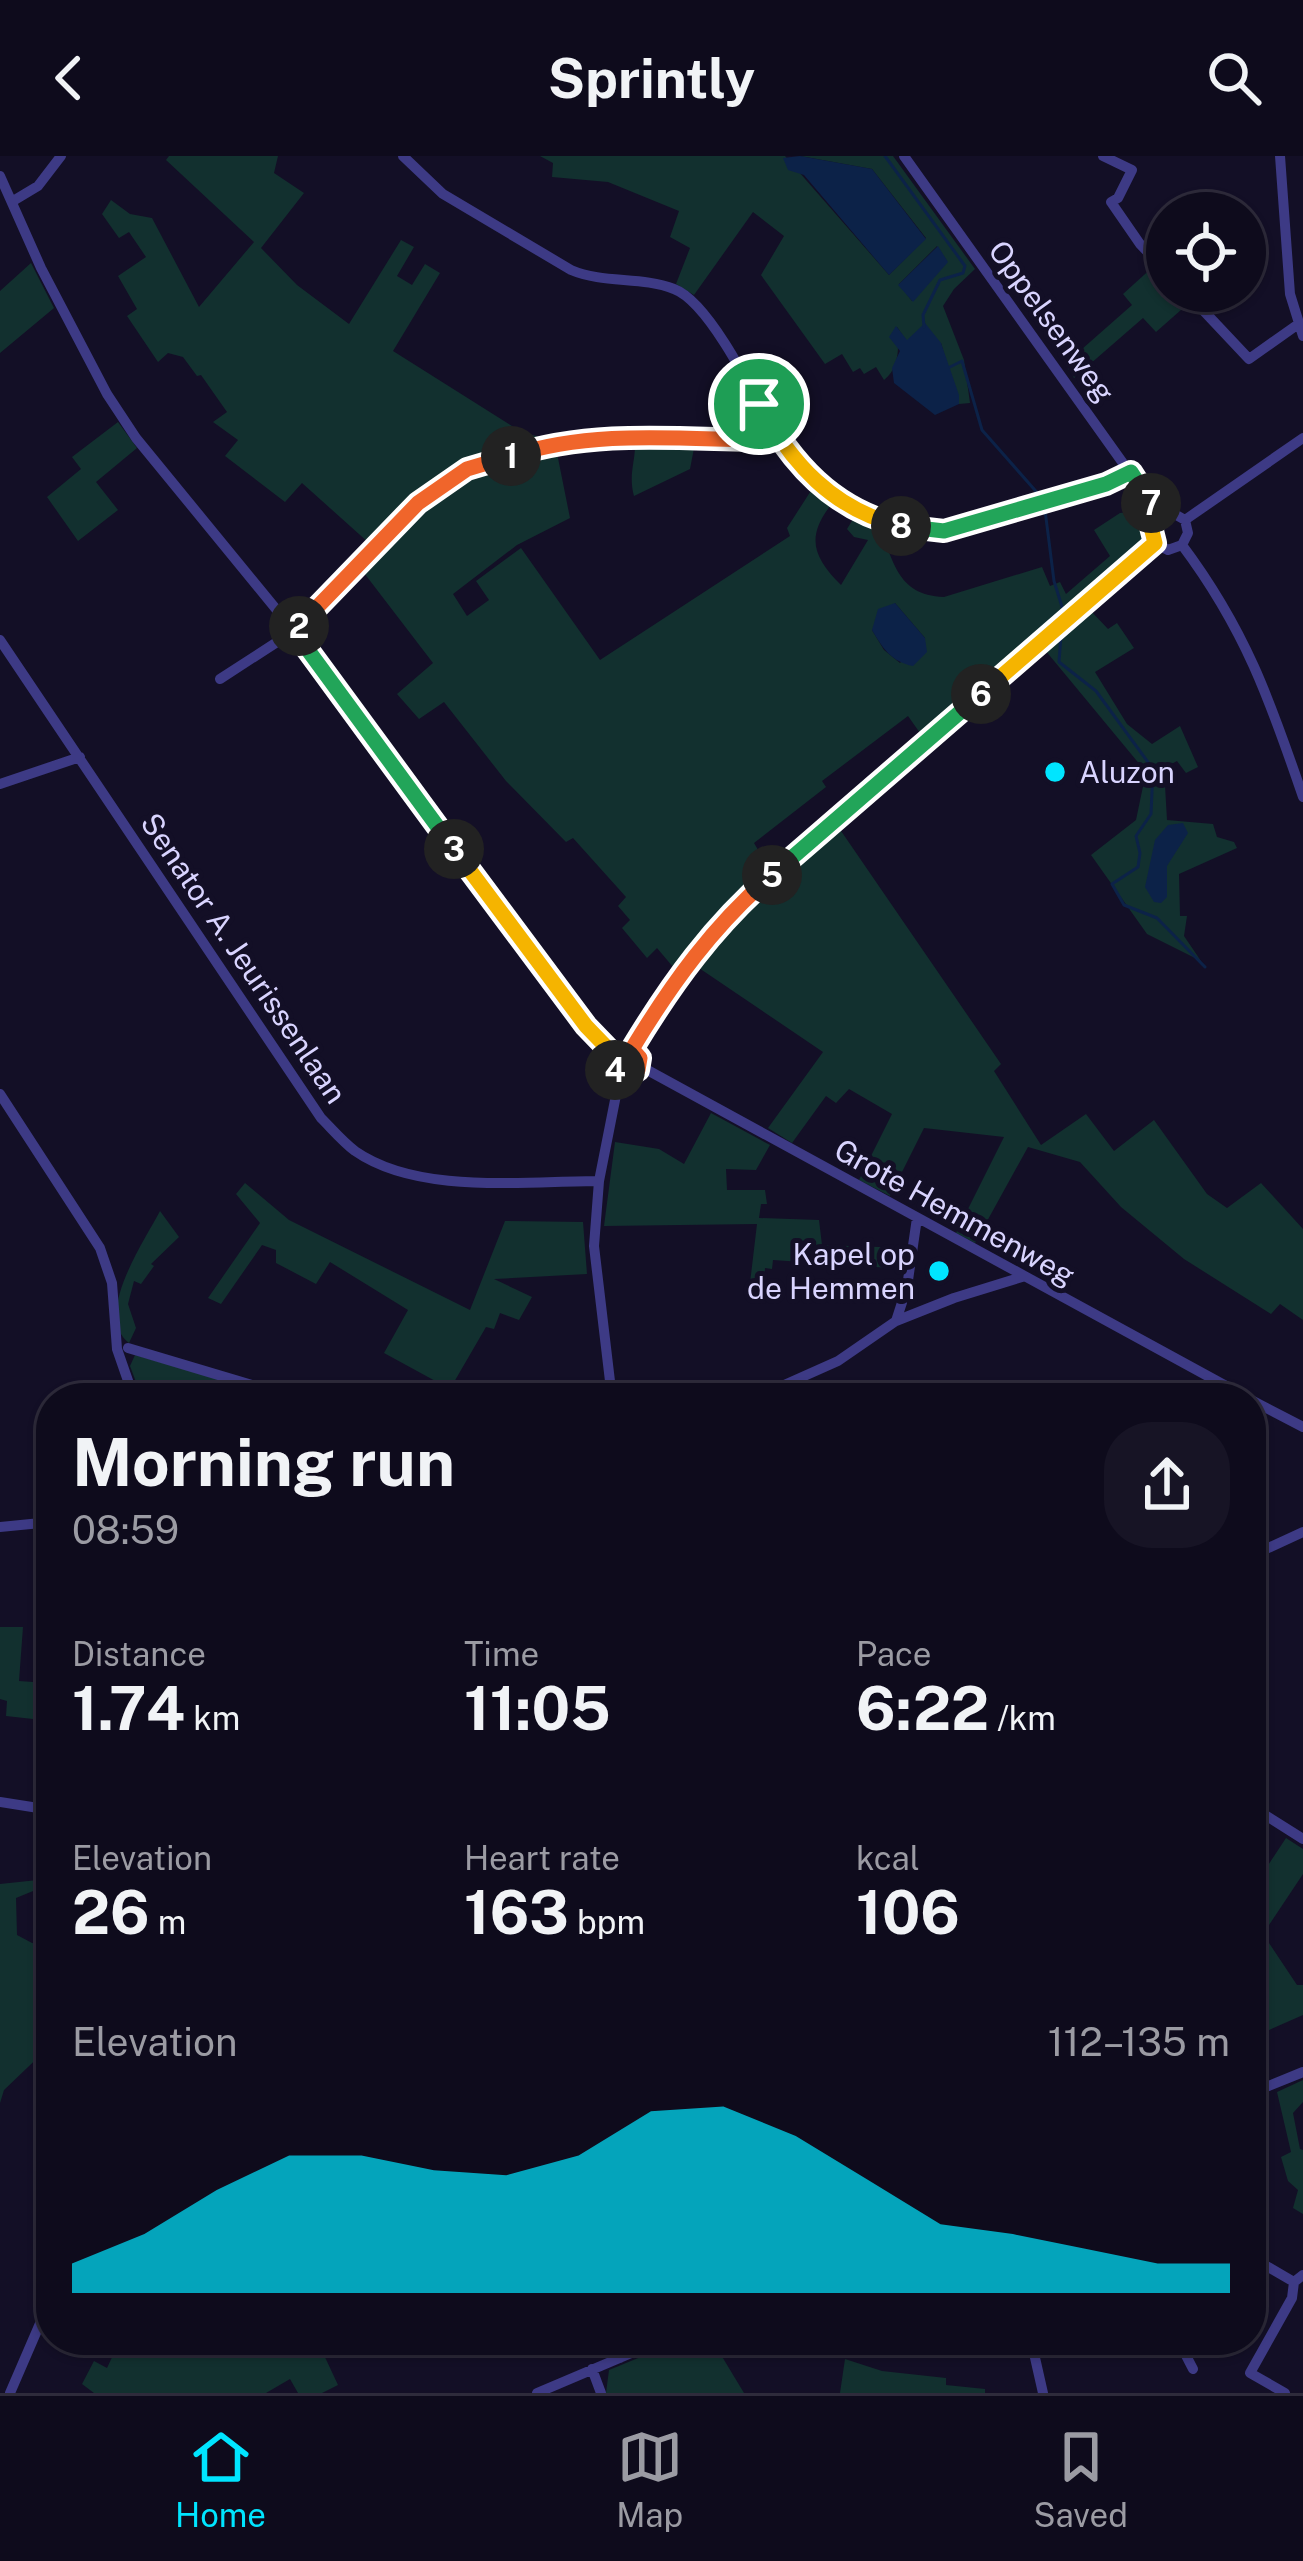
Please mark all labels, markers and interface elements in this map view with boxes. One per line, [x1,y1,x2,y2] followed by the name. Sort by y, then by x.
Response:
[36,45,102,111] icon: back
[1201,45,1267,111] icon: search
[548,47,755,110] text: Sprintly
[1146,192,1266,312] map controls
[1146,192,1266,312] button: locate
[981,233,1123,409] street label: Oppelsenweg
[708,353,810,455] pin
[726,371,792,437] icon: arrive
[481,426,541,486] pin: 1
[504,437,518,475] text: 1
[1121,473,1181,533] pin: 7
[1141,484,1161,522] text: 7
[871,496,931,556] pin: 8
[890,507,912,545] text: 8
[269,596,329,656] pin: 2
[289,607,309,645] text: 2
[951,664,1011,724] pin: 6
[970,675,992,713] text: 6
[1079,754,1175,790] place label: Aluzon
[1042,759,1068,785] marker: Aluzon
[133,806,355,1110] street label: Senator A. Jeurissenlaan
[424,819,484,879] pin: 3
[443,830,465,868] text: 3
[742,845,802,905] pin: 5
[761,856,783,894] text: 5
[585,1040,645,1100] pin: 4
[604,1051,626,1089] text: 4
[829,1131,1081,1293] street label: Grote Hemmenweg
[747,1236,915,1306] place label: Kapel op de Hemmen
[926,1258,952,1284] marker: Kapel op de Hemmen
[1104,1422,1230,1548] button: share
[72,1423,455,1501] text: Morning run
[72,1507,179,1553] text: 08:59
[72,1635,206,1673] text: Distance
[464,1635,539,1673] text: Time
[856,1635,931,1673] text: Pace
[72,1673,185,1744] text: 1.74
[464,1673,611,1744] text: 11:05
[856,1673,989,1744] text: 6:22
[185,1699,240,1737] text: km
[989,1699,1056,1737] text: /km
[72,1839,212,1877] text: Elevation
[464,1839,620,1877] text: Heart rate
[856,1839,920,1877] text: kcal
[72,1877,150,1948] text: 26
[464,1877,569,1948] text: 163
[856,1877,960,1948] text: 106
[150,1903,186,1941] text: m
[569,1903,645,1941] text: bpm
[72,2019,238,2065] text: Elevation
[1048,2019,1230,2065] text: 112–135 m
[175,2424,266,2534] tab: Home
[616,2424,683,2534] tab: Map
[1033,2424,1128,2534] tab: Saved

